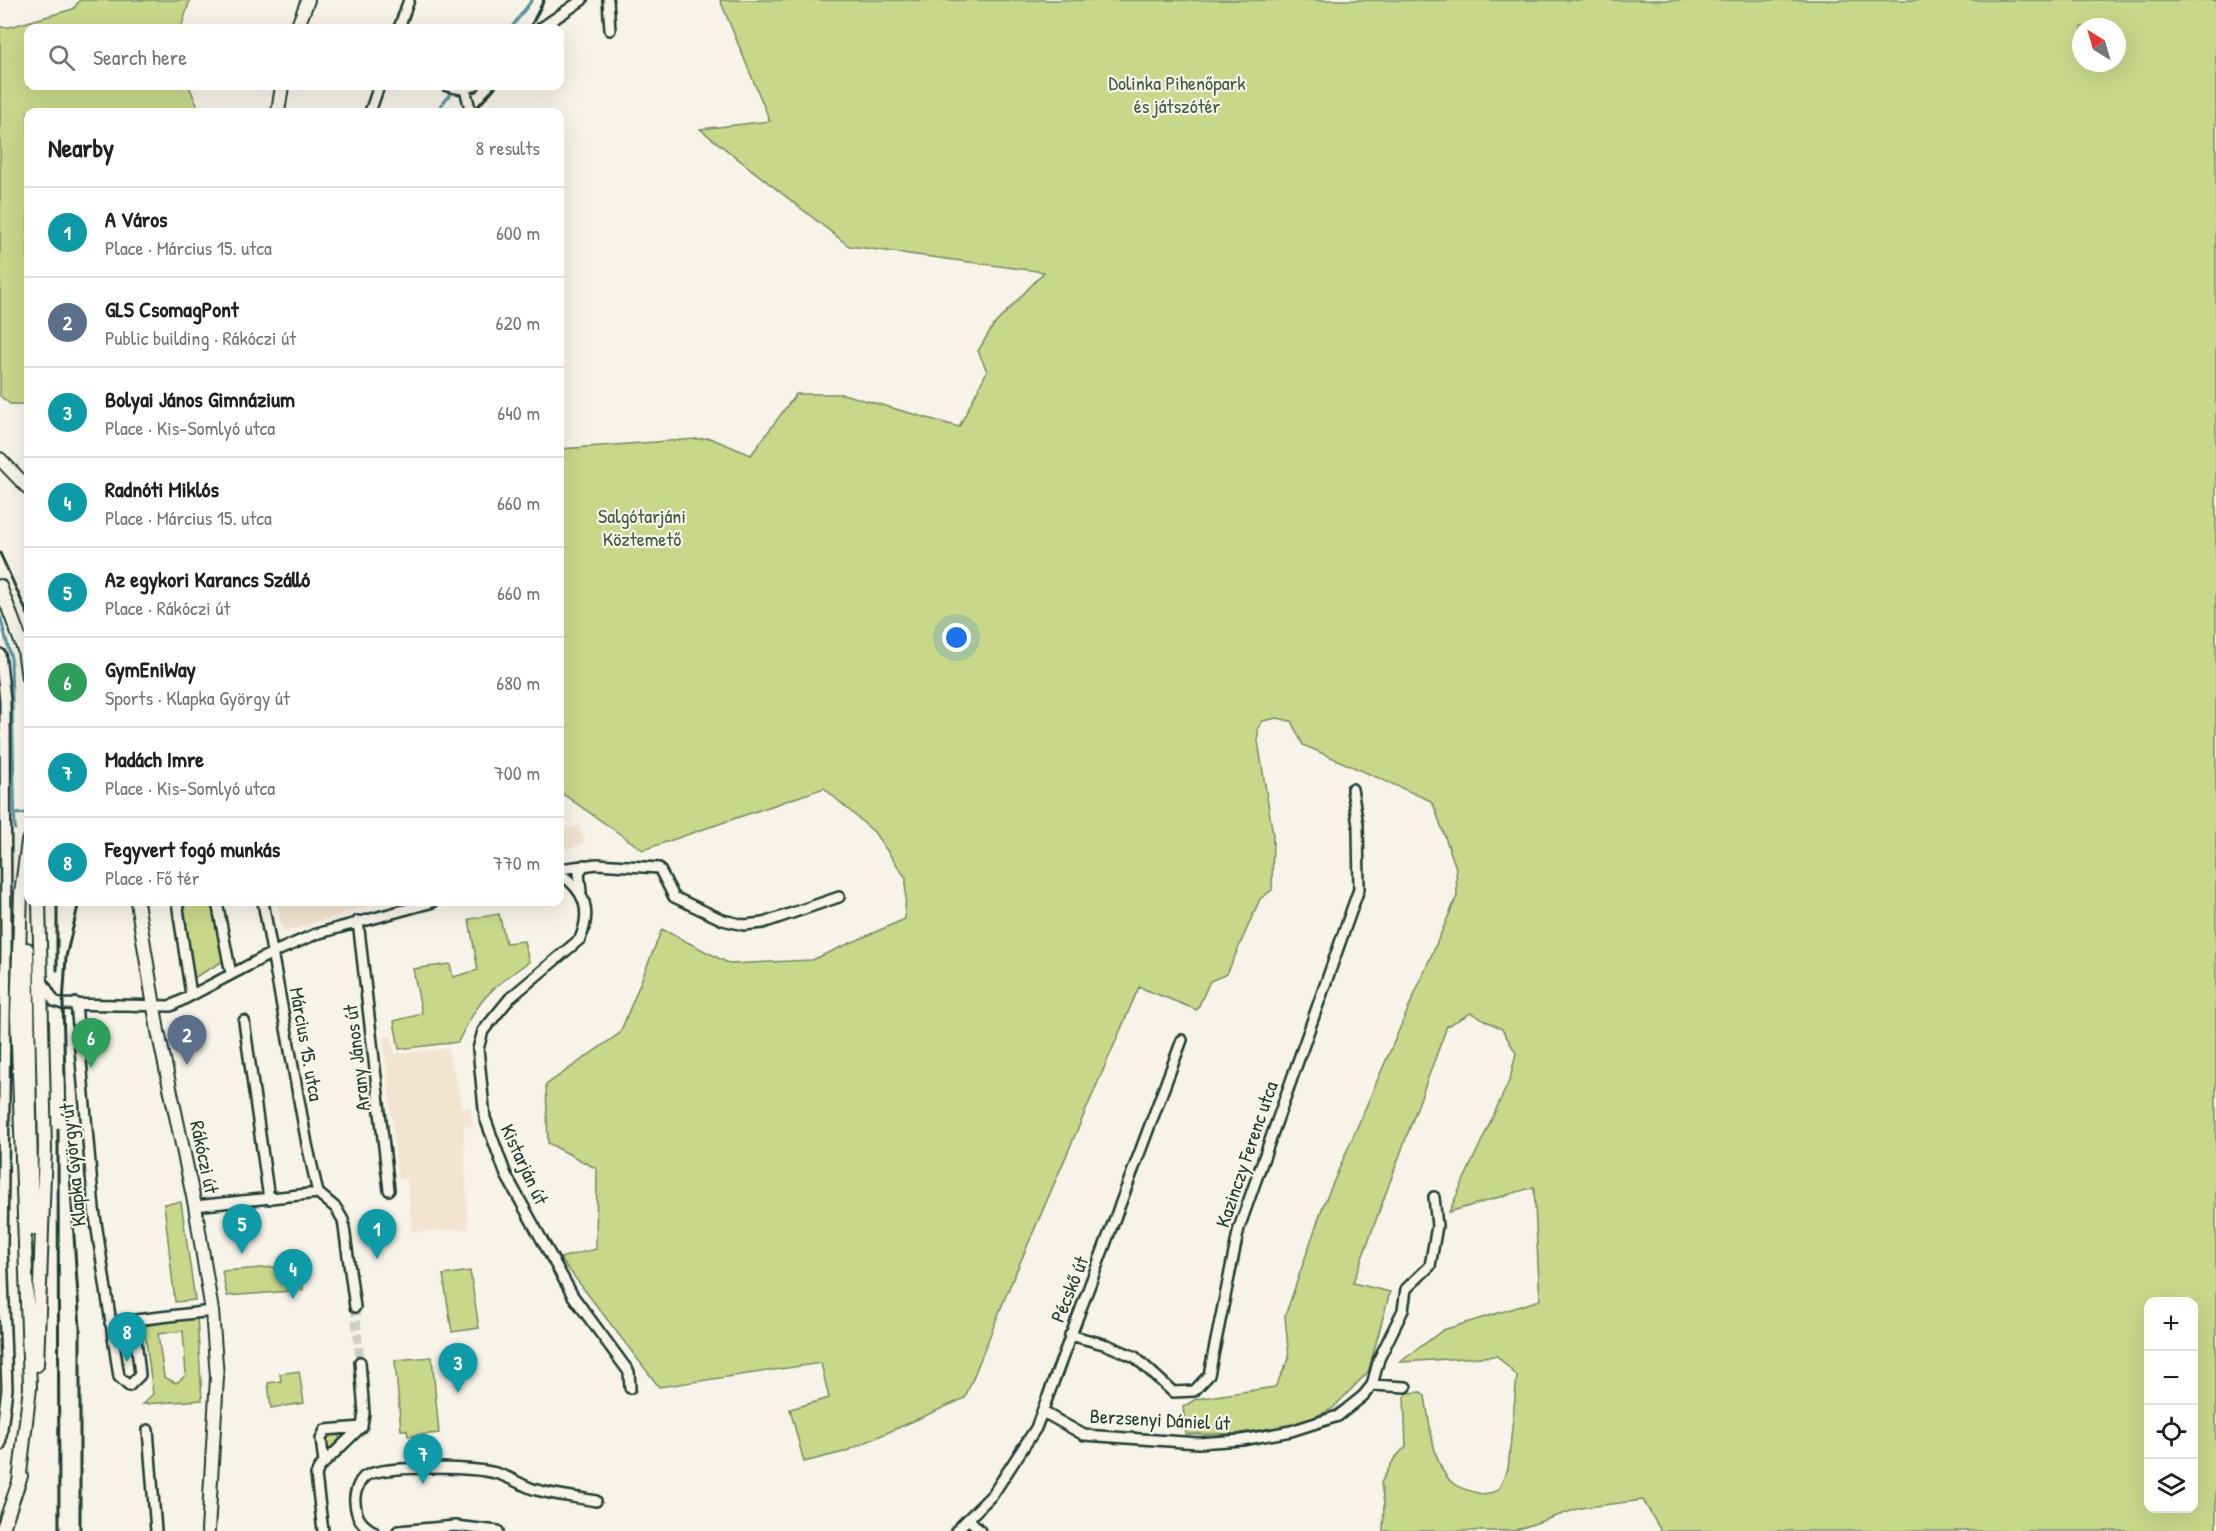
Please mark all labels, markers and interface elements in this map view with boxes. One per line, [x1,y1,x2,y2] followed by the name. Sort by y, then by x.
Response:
[2072,18,2126,72] north arrow
[24,24,564,90] search box
[45,41,78,74] icon: search
[93,42,187,72] text: Search here
[1108,69,1246,119] park label: Dolinka Pihenőpark és játszótér
[48,130,114,165] text: Nearby
[475,134,540,161] text: 8 results
[105,204,168,234] text: A Város
[64,219,71,246] text: 1
[496,219,540,246] text: 600 m
[105,234,272,261] text: Place · Március 15. utca
[105,294,239,324] text: GLS CsomagPont
[63,309,72,336] text: 2
[496,309,540,336] text: 620 m
[105,324,296,351] text: Public building · Rákóczi út
[105,384,295,414] text: Bolyai János Gimnázium
[63,399,72,426] text: 3
[497,399,540,426] text: 640 m
[105,414,275,441] text: Place · Kis-Somlyó utca
[105,474,219,504] text: Radnóti Miklós
[64,489,71,516] text: 4
[497,489,540,516] text: 660 m
[598,502,686,552] park label: Salgótarjáni Köztemető
[105,504,272,531] text: Place · Március 15. utca
[105,564,310,594] text: Az egykori Karancs Szálló
[63,579,72,606] text: 5
[497,579,540,606] text: 660 m
[105,594,230,621] text: Place · Rákóczi út
[942,623,971,652] your location
[105,654,196,684] text: GymEniWay
[64,669,71,696] text: 6
[496,669,540,696] text: 680 m
[105,684,290,711] text: Sports · Klapka György út
[105,744,204,774] text: Madách Imre
[63,759,72,786] text: 7
[494,759,540,786] text: 700 m
[105,774,275,801] text: Place · Kis-Somlyó utca
[105,834,280,864] text: Fegyvert fogó munkás
[63,849,72,876] text: 8
[493,849,540,876] text: 770 m
[105,864,199,891] text: Place · Fő tér
[284,985,330,1103] street label: Március 15. utca
[336,1002,376,1113] street label: Arany János út
[168,1016,207,1065] pin: 2
[72,1018,110,1068] pin: 6
[1208,1077,1284,1231] street label: Kazinczy Ferenc utca
[52,1101,92,1228] street label: Klapka György út
[184,1118,226,1197] street label: Rákóczi út
[495,1119,556,1210] street label: Kistarján út
[222,1204,262,1254] pin: 5
[358,1210,397,1259] pin: 1
[274,1250,312,1299] pin: 4
[1044,1251,1095,1326] street label: Pécskő út
[2144,1297,2198,1513] map controls
[2144,1297,2198,1351] button: +
[108,1312,146,1362] pin: 8
[438,1344,478,1393] pin: 3
[2144,1351,2198,1405] button: −
[1089,1402,1232,1436] street label: Berzsenyi Dániel út
[2144,1405,2198,1459] button: locate
[404,1434,442,1484] pin: 7
[2144,1459,2198,1513] button: layers

